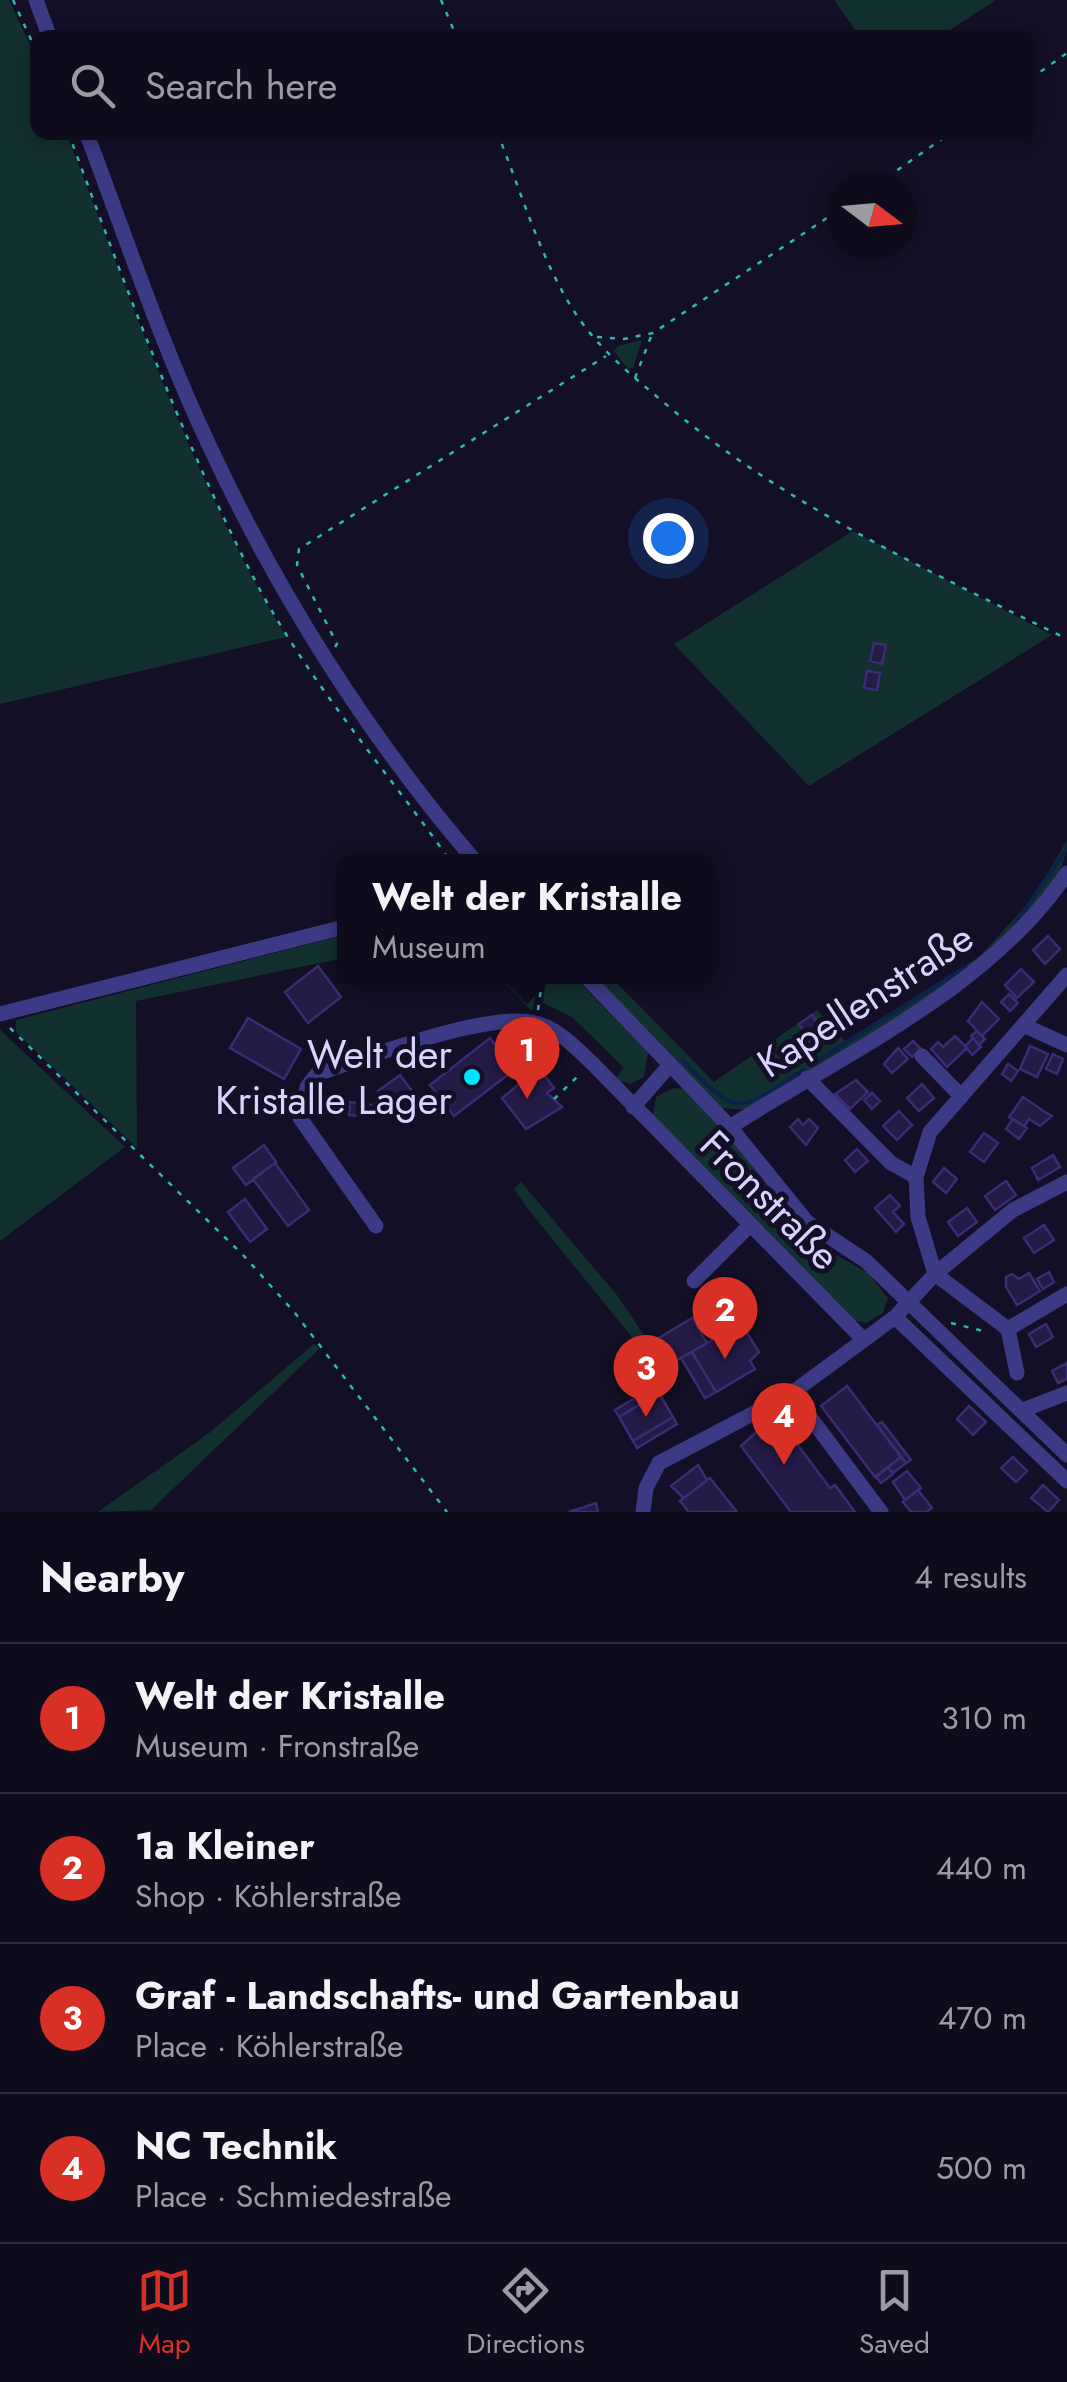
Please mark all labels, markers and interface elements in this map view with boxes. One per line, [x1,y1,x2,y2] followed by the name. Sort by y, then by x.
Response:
[30,30,1037,140] search box
[65,58,120,113] icon: search
[145,58,337,113] text: Search here
[827,170,917,260] north arrow
[643,513,694,564] your location
[337,854,717,984] popup
[372,869,682,924] text: Welt der Kristalle
[746,908,984,1092] street label: Kapellenstraße
[372,924,486,970] text: Museum
[494,1016,560,1099] pin: 1
[215,1025,452,1129] place label: Welt der Kristalle Lager
[461,1066,483,1088] marker: Welt der Kristalle Lager
[687,1117,853,1283] street label: Fronstraße
[692,1276,758,1359] pin: 2
[614,1334,678,1417] pin: 3
[752,1382,816,1465] pin: 4
[40,1547,184,1608] text: Nearby
[914,1554,1027,1600] text: 4 results
[135,1668,445,1723] text: Welt der Kristalle
[64,1695,81,1741] text: 1
[941,1695,1027,1741] text: 310 m
[135,1723,419,1769] text: Museum · Fronstraße
[135,1818,315,1873] text: 1a Kleiner
[62,1845,83,1891] text: 2
[936,1845,1027,1891] text: 440 m
[135,1873,402,1919] text: Shop · Köhlerstraße
[135,1968,740,2023] text: Graf - Landschafts- und Gartenbau
[63,1995,82,2041] text: 3
[938,1995,1027,2041] text: 470 m
[135,2023,404,2069] text: Place · Köhlerstraße
[135,2118,337,2173] text: NC Technik
[61,2145,84,2191] text: 4
[936,2145,1027,2191] text: 500 m
[135,2173,451,2219] text: Place · Schmiedestraße
[137,2263,192,2364] tab: Map
[466,2263,585,2364] tab: Directions
[859,2263,930,2364] tab: Saved

